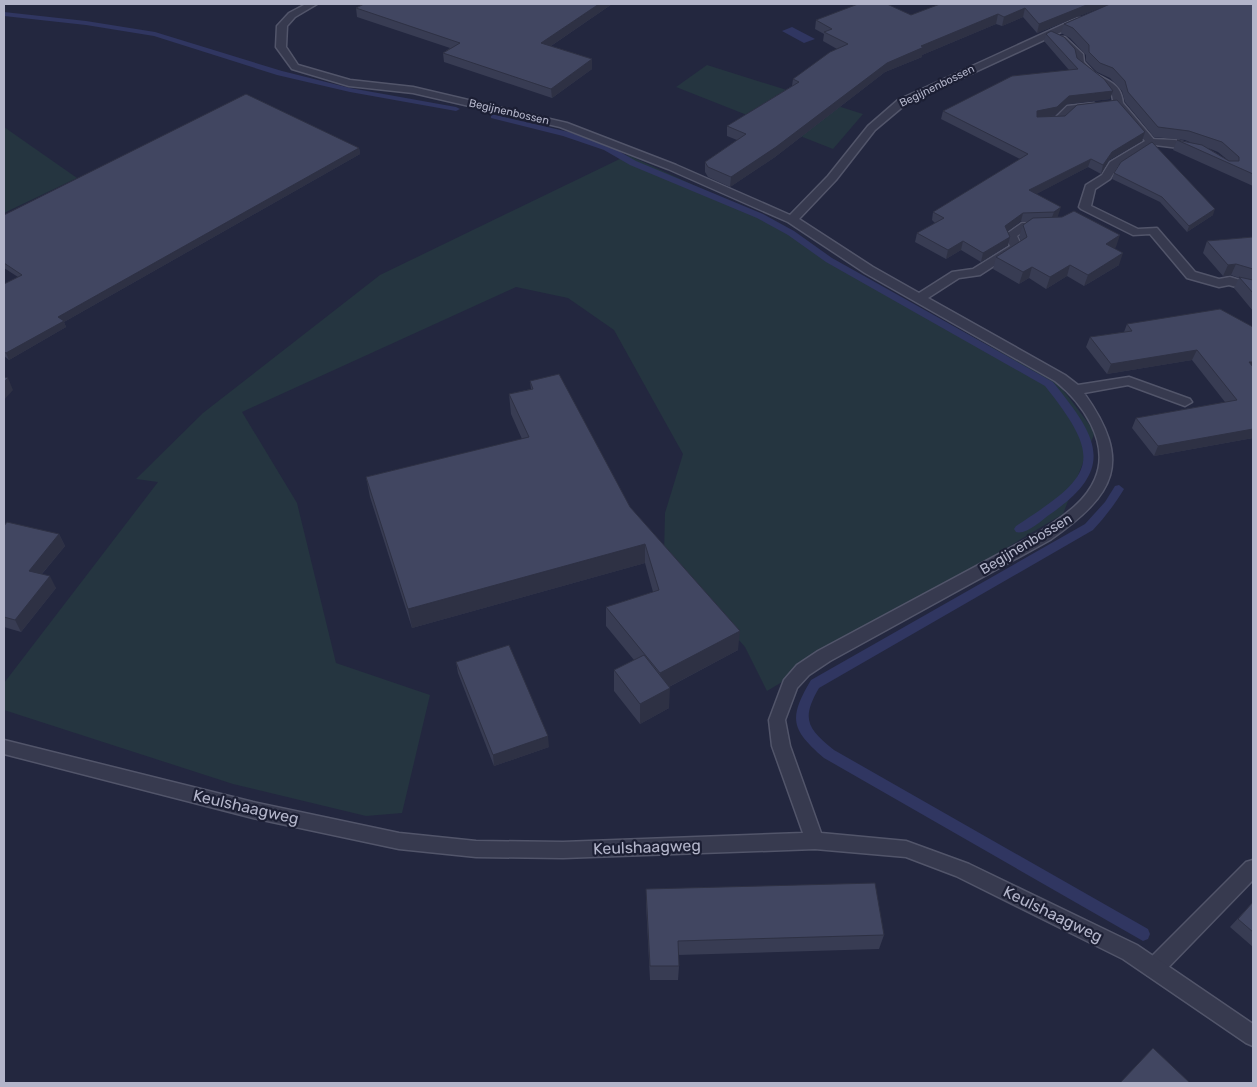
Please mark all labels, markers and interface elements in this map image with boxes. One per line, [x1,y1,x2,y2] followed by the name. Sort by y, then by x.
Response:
[897,62,977,110] street label: Begijnenbossen
[468,96,550,128] street label: Begijnenbossen
[977,510,1075,578] street label: Begijnenbossen
[191,786,301,828] street label: Keulshaagweg
[593,836,701,858] street label: Keulshaagweg
[1000,882,1106,946] street label: Keulshaagweg

